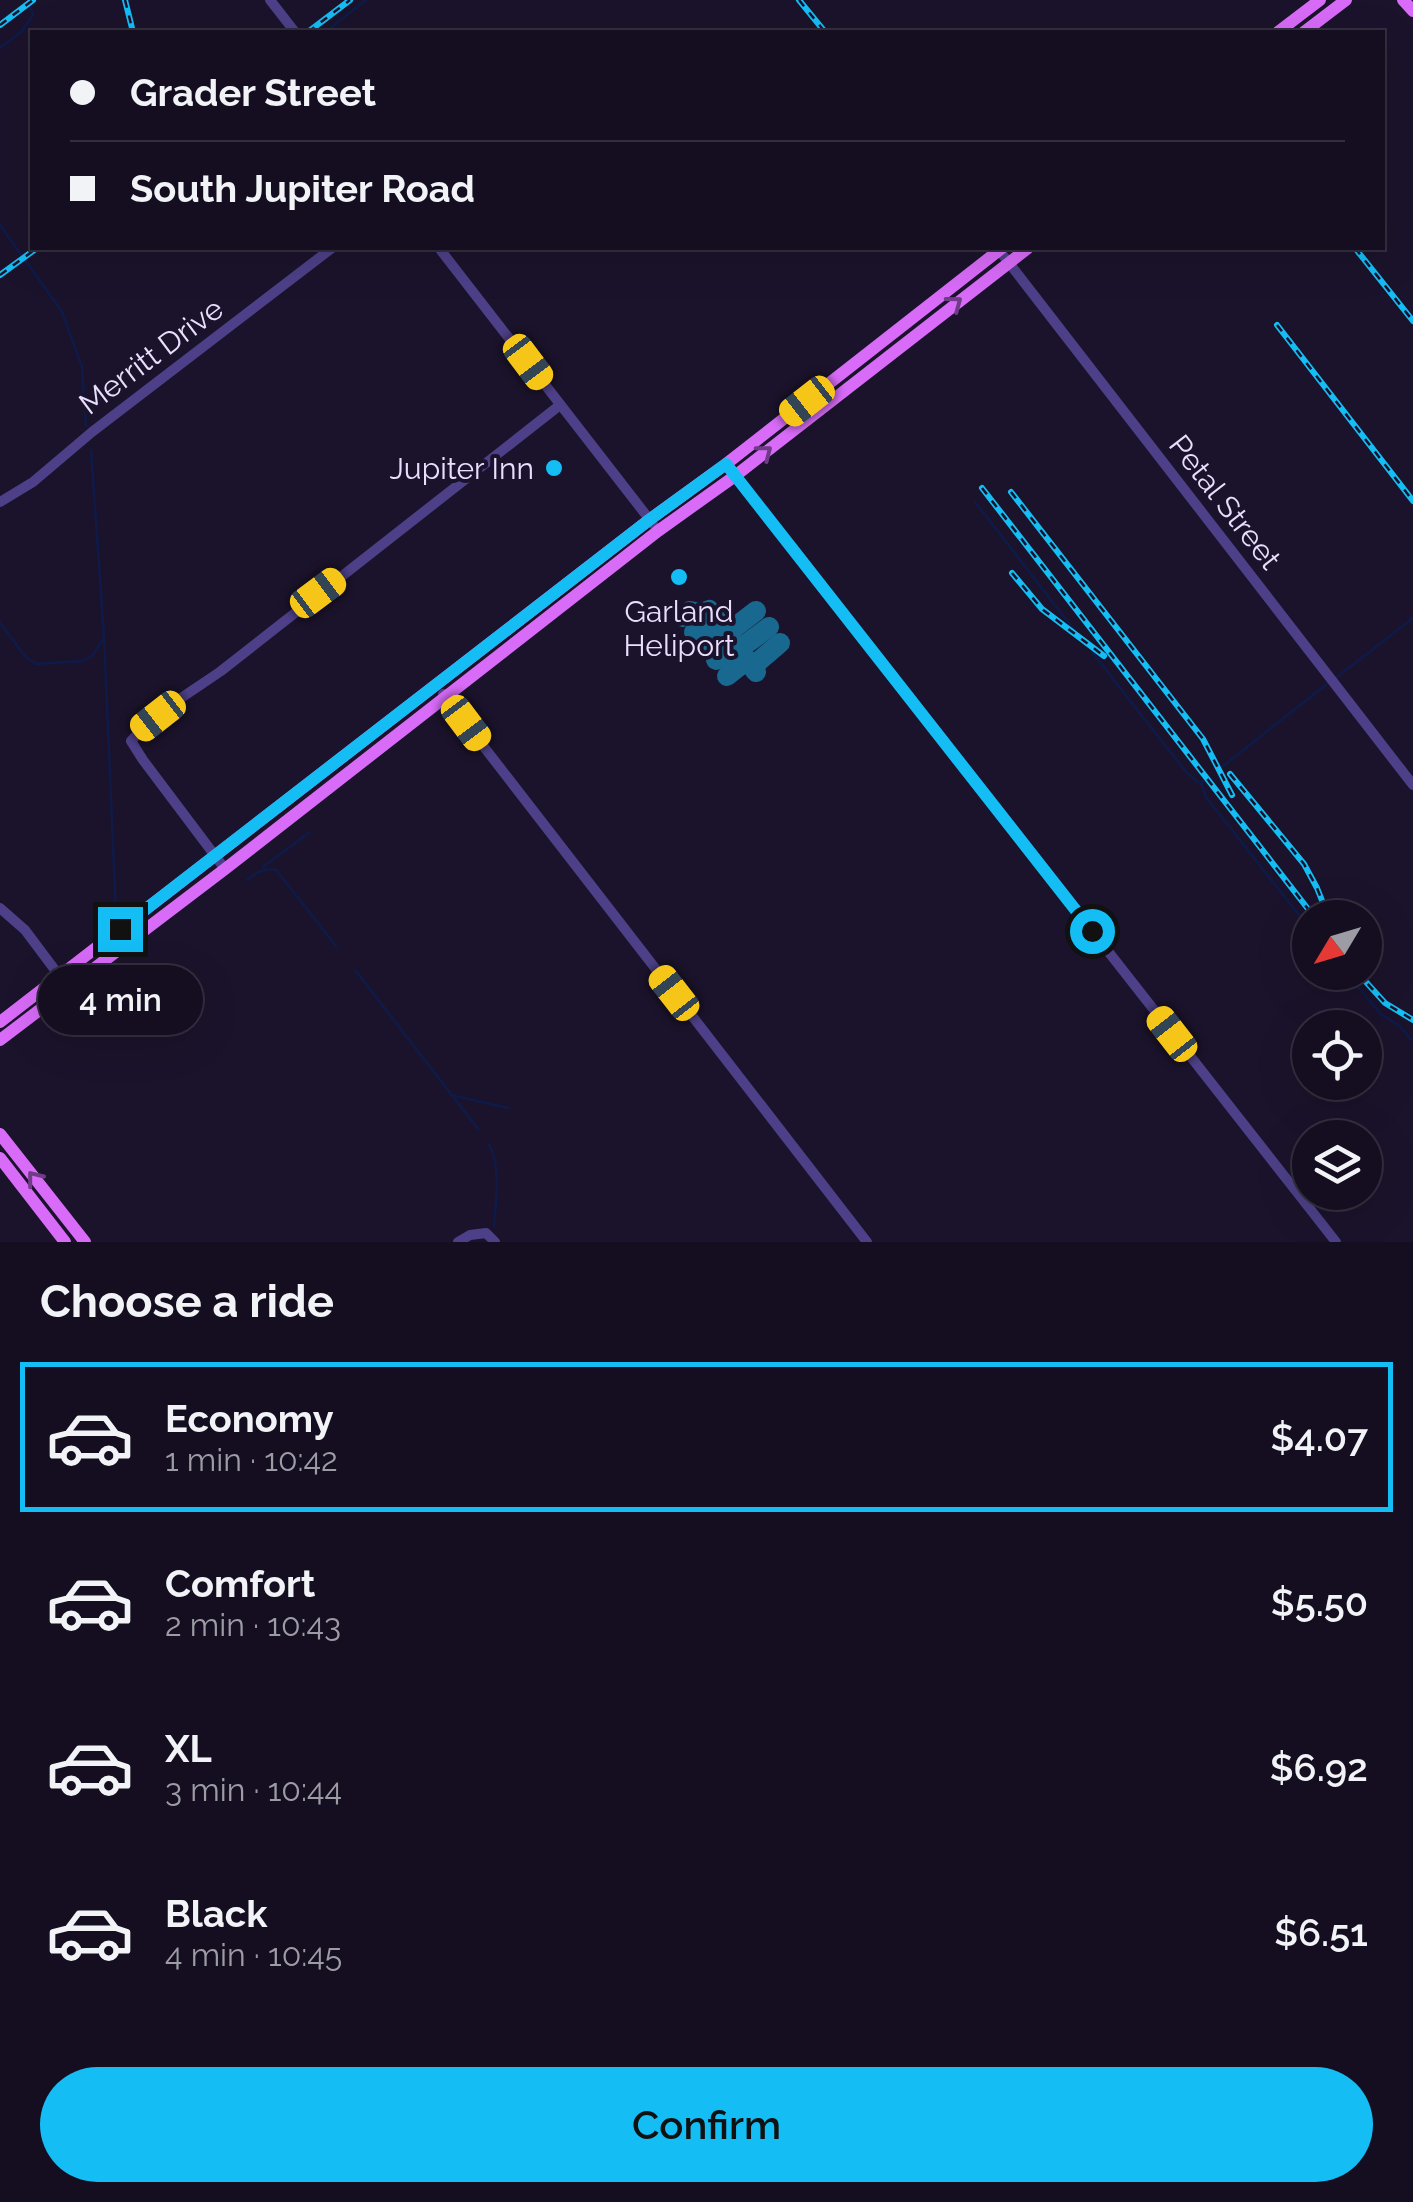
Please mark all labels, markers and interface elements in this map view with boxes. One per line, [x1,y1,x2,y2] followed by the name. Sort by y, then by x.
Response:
[130,70,376,115] text: Grader Street
[130,166,475,211] text: South Jupiter Road
[72,291,230,421] street label: Merritt Drive
[944,298,962,315] one-way arrow
[498,329,558,395] car
[774,371,840,431] car
[1162,428,1288,576] street label: Petal Street
[753,446,771,464] one-way arrow
[390,451,534,486] place label: Jupiter Inn
[543,457,565,479] marker: Jupiter Inn
[285,563,351,623] car
[668,566,690,588] marker: Garland Heliport
[623,594,735,663] place label: Garland Heliport
[125,686,191,746] car
[436,690,496,756] car
[1292,900,1382,990] north arrow
[1292,900,1382,1210] map controls
[98,907,143,952] route end
[1070,909,1115,954] route start
[644,960,704,1026] car
[38,964,202,1034] callout: 4 min
[79,981,162,1018] text: 4 min
[1142,1001,1202,1067] car
[1292,1010,1382,1100] button: locate
[1292,1120,1382,1210] button: layers
[29,1171,46,1189] one-way arrow
[40,1275,334,1328] text: Choose a ride
[45,1392,135,1482] icon: car
[165,1396,334,1441] text: Economy
[1270,1415,1368,1460] text: $4.07
[165,1441,338,1478] text: 1 min · 10:42
[45,1557,135,1647] icon: car
[165,1561,315,1606] text: Comfort
[1271,1580,1368,1625] text: $5.50
[165,1606,341,1643] text: 2 min · 10:43
[45,1722,135,1812] icon: car
[165,1726,212,1771] text: XL
[1270,1745,1368,1790] text: $6.92
[165,1771,342,1808] text: 3 min · 10:44
[45,1887,135,1977] icon: car
[165,1891,267,1936] text: Black
[1274,1910,1368,1955] text: $6.51
[165,1936,342,1973] text: 4 min · 10:45
[40,2067,1373,2182] button: Confirm

